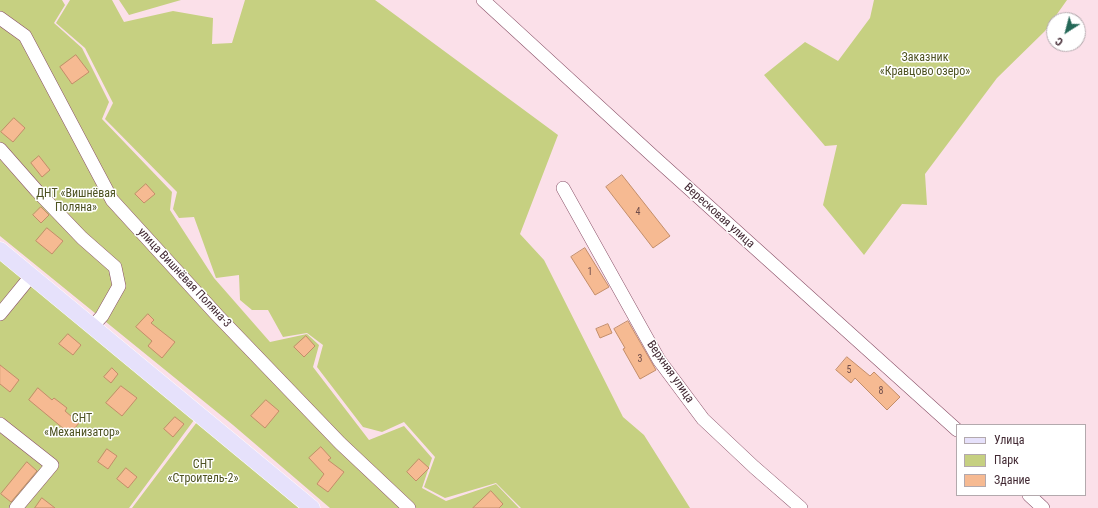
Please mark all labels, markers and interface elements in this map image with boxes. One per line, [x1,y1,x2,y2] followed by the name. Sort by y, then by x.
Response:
[1046,12,1086,52] north arrow
[1053,34,1066,48] text: С
[880,51,970,79] park label: Заказник «Кравцово озеро»
[681,180,757,252] street label: Вересковая улица
[36,187,116,215] park label: ДНТ «Вишнёвая Поляна»
[636,206,640,218] house number: 4
[134,225,234,331] street label: улица Вишнёвая Поляна-3
[588,266,592,278] house number: 1
[643,338,697,406] street label: Верхняя улица
[638,353,642,365] house number: 3
[847,364,851,376] house number: 5
[879,385,883,397] house number: 8
[44,412,120,440] park label: СНТ «Механизатор»
[956,424,1086,496] legend
[994,433,1024,447] text: Улица
[994,453,1019,467] text: Парк
[167,458,239,486] park label: СНТ «Строитель-2»
[994,473,1030,487] text: Здание

